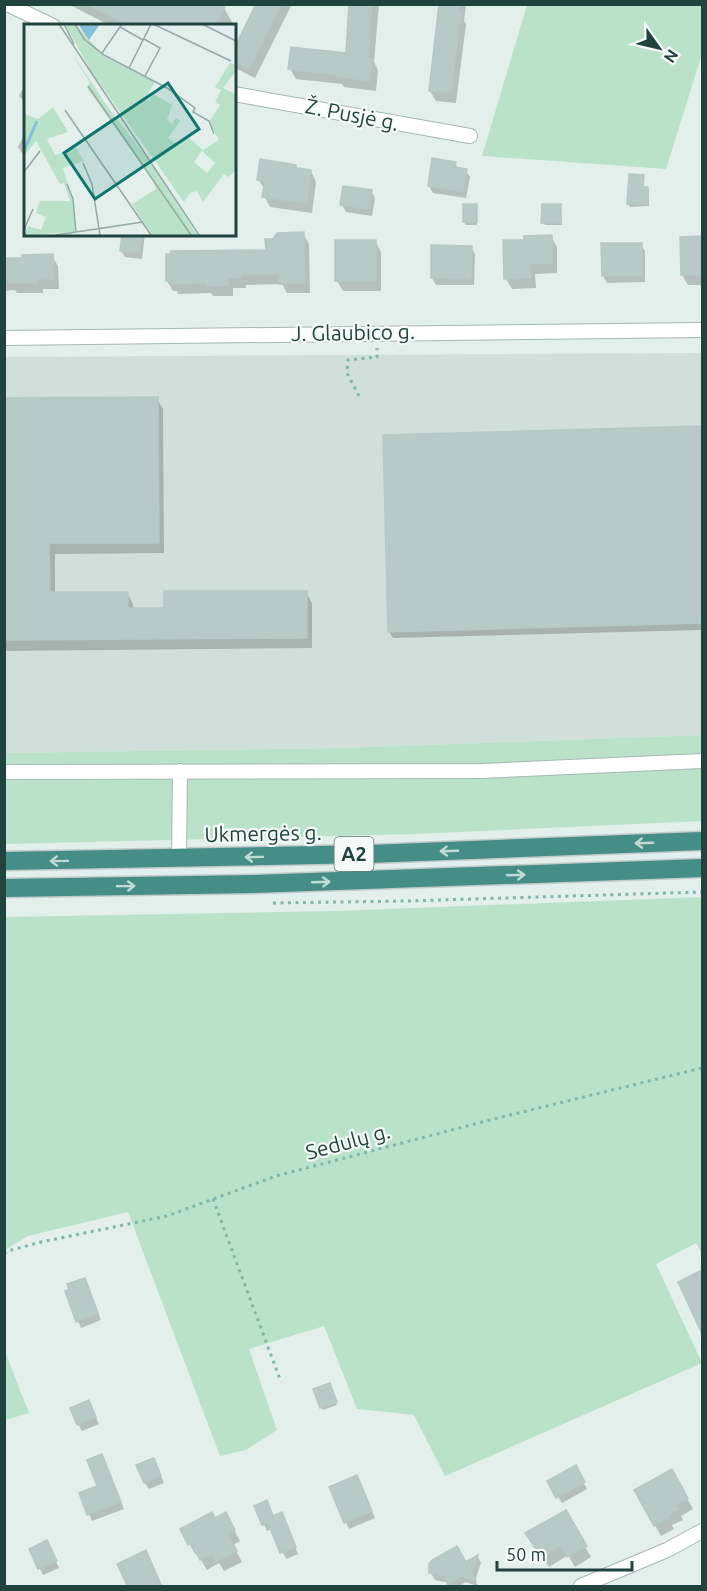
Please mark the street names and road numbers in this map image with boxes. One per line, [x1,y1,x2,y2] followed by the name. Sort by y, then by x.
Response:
[303,93,401,135] street label: Ž. Pusjė g.
[291,319,415,345] street label: J. Glaubico g.
[204,820,322,846] street label: Ukmergės g.
[334,837,374,871] road number: A2
[303,1118,393,1164] street label: Sedulų g.

